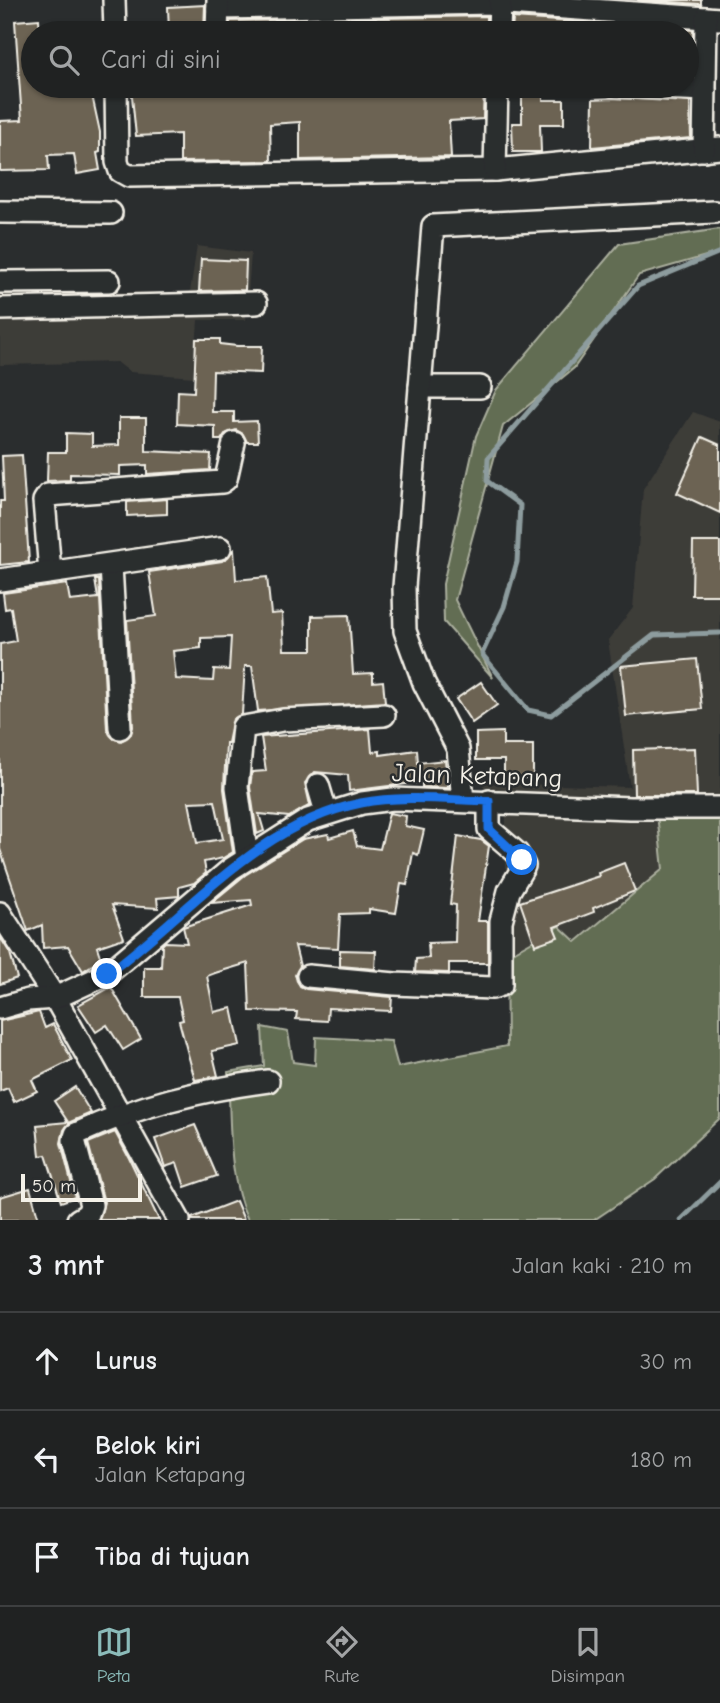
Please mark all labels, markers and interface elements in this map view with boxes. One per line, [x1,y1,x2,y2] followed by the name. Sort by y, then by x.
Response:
[21,21,699,98] search box
[45,41,83,79] icon: search
[101,45,221,75] text: Cari di sini
[391,758,563,794] street label: Jalan Ketapang
[506,844,537,875] route start
[91,958,122,989] route end
[21,1171,142,1203] scale bar
[32,1175,76,1197] text: 50 m
[28,1248,103,1283] text: 3 mnt
[512,1252,692,1279] text: Jalan kaki · 210 m
[28,1342,66,1380] icon: ahead
[95,1346,157,1376] text: Lurus
[640,1348,692,1375] text: 30 m
[95,1431,201,1461] text: Belok kiri
[28,1440,66,1478] icon: left
[630,1446,692,1473] text: 180 m
[95,1461,246,1488] text: Jalan Ketapang
[28,1538,66,1576] icon: arrive
[95,1542,250,1572] text: Tiba di tujuan
[95,1623,133,1687] tab: Peta
[323,1623,361,1687] tab: Rute
[550,1623,625,1687] tab: Disimpan

